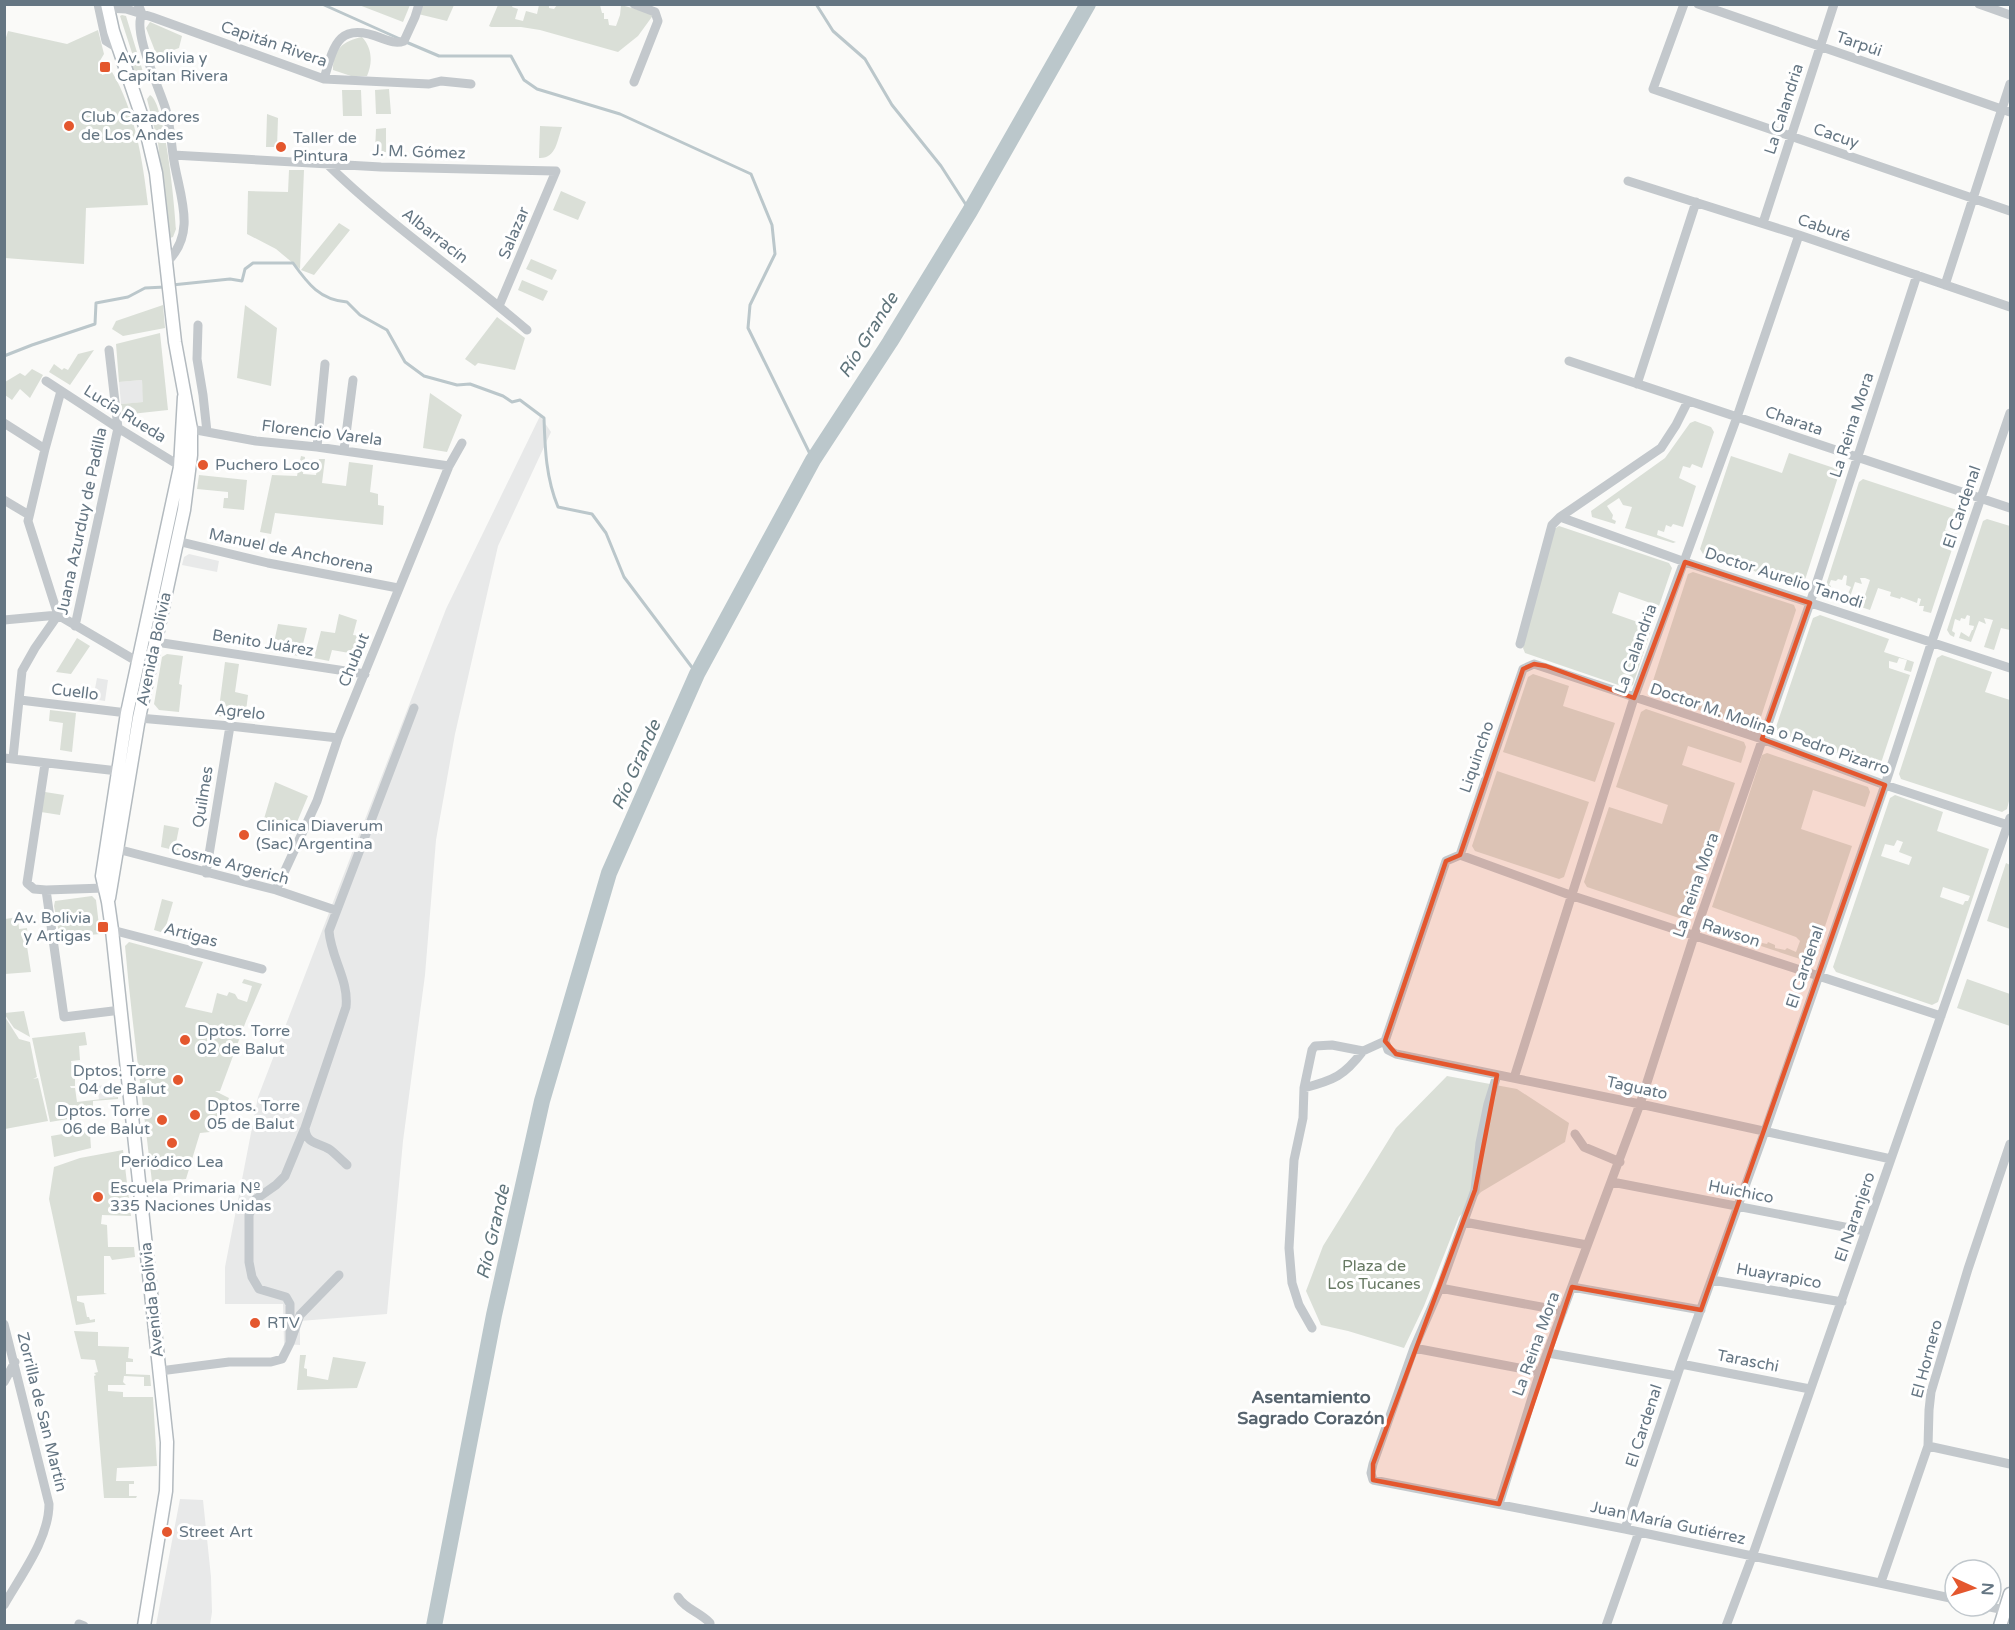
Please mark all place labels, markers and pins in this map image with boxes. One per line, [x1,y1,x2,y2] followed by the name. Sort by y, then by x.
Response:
[117,48,228,86] place label: Av. Bolivia y Capitan Rivera
[98,60,112,74] marker: Av. Bolivia y Capitan Rivera
[81,107,200,145] place label: Club Cazadores de Los Andes
[62,119,76,133] marker: Club Cazadores de Los Andes
[293,128,357,166] place label: Taller de Pintura
[274,140,288,154] marker: Taller de Pintura
[215,455,320,475] place label: Puchero Loco
[196,458,210,472] marker: Puchero Loco
[256,816,383,854] place label: Clinica Diaverum (Sac) Argentina
[237,828,251,842] marker: Clinica Diaverum (Sac) Argentina
[13,908,91,946] place label: Av. Bolivia y Artigas
[96,920,110,934] marker: Av. Bolivia y Artigas
[197,1021,290,1059] place label: Dptos. Torre 02 de Balut
[178,1033,192,1047] marker: Dptos. Torre 02 de Balut
[73,1061,166,1099] place label: Dptos. Torre 04 de Balut
[171,1073,185,1087] marker: Dptos. Torre 04 de Balut
[207,1096,300,1134] place label: Dptos. Torre 05 de Balut
[57,1101,150,1139] place label: Dptos. Torre 06 de Balut
[188,1108,202,1122] marker: Dptos. Torre 05 de Balut
[155,1113,169,1127] marker: Dptos. Torre 06 de Balut
[165,1136,179,1150] marker: Periódico Lea
[120,1152,224,1172] place label: Periódico Lea
[110,1178,271,1216] place label: Escuela Primaria Nº 335 Naciones Unidas
[91,1190,105,1204] marker: Escuela Primaria Nº 335 Naciones Unidas
[267,1313,300,1333] place label: RTV
[248,1316,262,1330] marker: RTV
[179,1522,253,1542] place label: Street Art
[160,1525,174,1539] marker: Street Art

